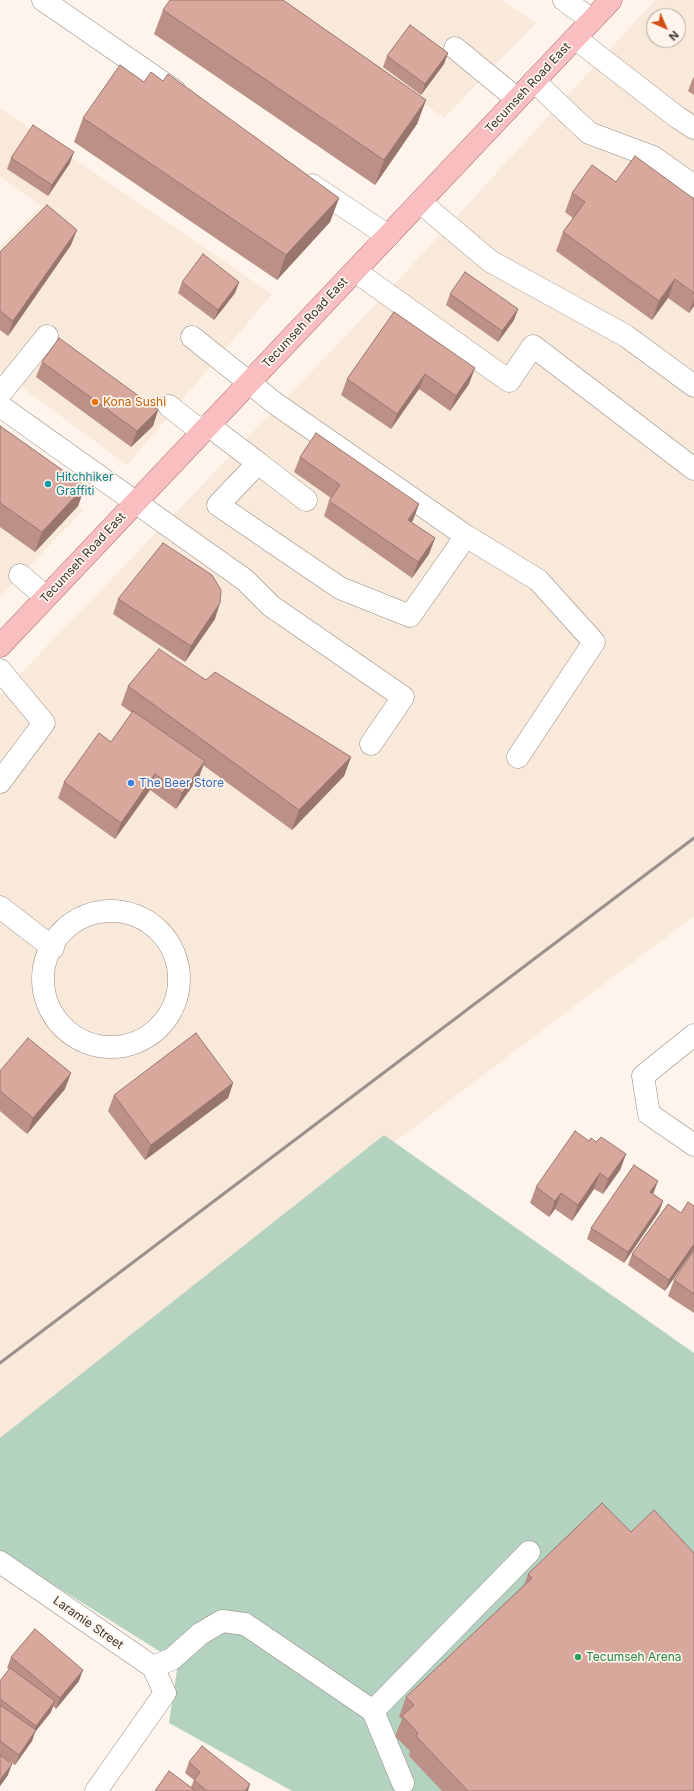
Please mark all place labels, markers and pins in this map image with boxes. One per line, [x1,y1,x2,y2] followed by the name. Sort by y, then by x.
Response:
[103,395,166,409] place label: Kona Sushi
[90,397,100,407] marker: Kona Sushi
[56,470,113,498] place label: Hitchhiker Graffiti
[43,479,53,489] marker: Hitchhiker Graffiti
[139,776,224,790] place label: The Beer Store
[126,778,136,788] marker: The Beer Store
[586,1650,681,1664] place label: Tecumseh Arena
[573,1652,583,1662] marker: Tecumseh Arena

